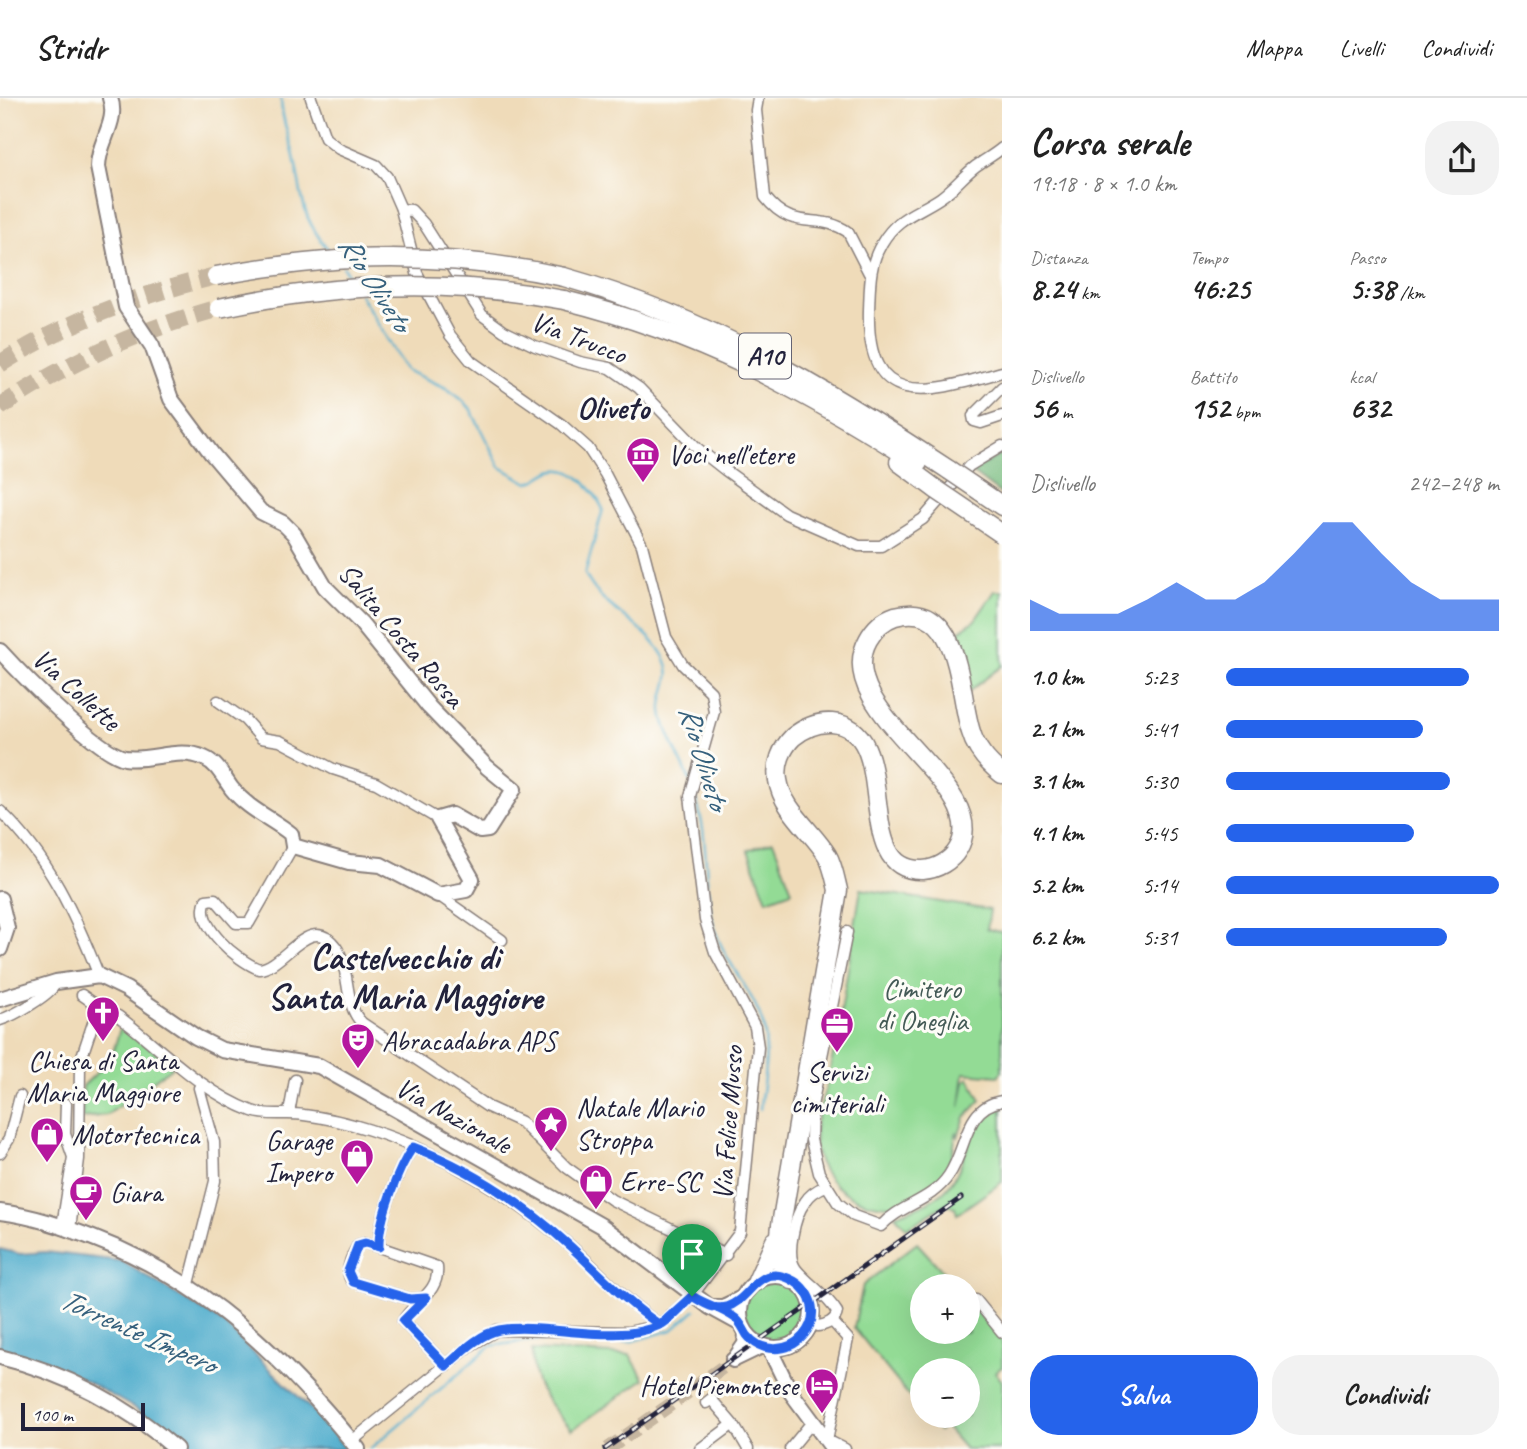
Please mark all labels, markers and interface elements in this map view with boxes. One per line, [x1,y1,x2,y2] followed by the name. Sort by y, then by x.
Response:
[35,27,106,69] text: Stridr
[1246,33,1302,63] text: Mappa
[1340,33,1383,63] text: Livelli
[1421,33,1492,63] text: Condividi
[1030,119,1190,166] text: Corsa serale
[1425,121,1499,195] button: share
[1030,169,1176,198] text: 19:18 · 8 × 1.0 km
[330,228,423,342] water label: Rio Oliveto
[1030,246,1088,270] text: Distanza
[1190,246,1227,270] text: Tempo
[1349,246,1385,270] text: Passo
[1030,270,1076,308] text: 8.24
[1190,270,1250,308] text: 46:25
[1349,270,1395,308] text: 5:38
[1076,281,1100,305] text: km
[1395,281,1425,305] text: /km
[526,303,633,372] street label: Via Trucco
[739,333,791,378] road number: A10
[1030,365,1084,389] text: Dislivello
[1190,365,1237,389] text: Battito
[1349,365,1374,389] text: kcal
[577,387,652,428] district label: Oliveto
[1030,389,1057,427] text: 56
[1190,389,1230,427] text: 152
[1349,389,1390,427] text: 632
[1057,400,1072,424] text: m
[1230,400,1260,424] text: bpm
[624,435,662,484] museum icon: Voci nell'etere
[668,437,796,472] place label: Voci nell'etere
[1030,469,1095,498] text: Dislivello
[1408,469,1499,498] text: 242–248 m
[331,556,473,716] street label: Salita Costa Rossa
[25,641,129,739] street label: Via Collette
[1030,663,1084,692] text: 1.0 km
[1142,663,1178,692] text: 5:23
[670,701,739,818] water label: Rio Oliveto
[1030,715,1084,744] text: 2.1 km
[1142,715,1178,744] text: 5:41
[1030,767,1084,796] text: 3.1 km
[1142,767,1178,796] text: 5:30
[1030,819,1084,848] text: 4.1 km
[1142,819,1178,848] text: 5:45
[1030,871,1083,900] text: 5.2 km
[1142,871,1178,900] text: 5:14
[1030,923,1084,952] text: 6.2 km
[1142,923,1178,952] text: 5:31
[268,935,545,1020] district label: Castelvecchio di Santa Maria Maggiore
[877,971,969,1038] park label: Cimitero di Oneglia
[84,994,122,1043] church icon: Chiesa di Santa Maria Maggiore
[818,1005,856,1054] office icon: Servizi cimiteriali
[339,1021,377,1070] theatre icon: Abracadabra APS
[382,1023,559,1058] place label: Abracadabra APS
[27,1043,181,1110] place label: Chiesa di Santa Maria Maggiore
[705,1043,750,1201] street label: Via Felice Musso
[791,1054,887,1121] place label: Servizi cimiteriali
[390,1069,519,1162] street label: Via Nazionale
[576,1090,706,1157] place label: Natale Mario Stroppa
[532,1104,570,1153] place icon: Natale Mario Stroppa
[28,1115,66,1164] shop icon: Motortecnica
[72,1117,201,1152] place label: Motortecnica
[265,1123,335,1190] place label: Garage Impero
[338,1137,376,1186] shop icon: Garage Impero
[577,1162,615,1211] shop icon: Erre-SC
[620,1164,704,1199] place label: Erre-SC
[67,1173,105,1222] cafe icon: Giara
[110,1175,164,1210] place label: Giara
[662,1224,722,1296] pin
[673,1235,711,1273] icon: arrive
[910,1274,980,1428] map controls
[910,1274,980,1344] button: +
[54,1280,227,1384] water label: Torrente Impero
[1030,1355,1258,1435] button: Salva
[1272,1355,1499,1435] button: Condividi
[910,1358,980,1428] button: −
[803,1366,841,1415] hotel icon: Hotel Piemontese
[640,1368,800,1403] place label: Hotel Piemontese
[21,1400,145,1432] scale bar
[32,1403,73,1427] text: 100 m

